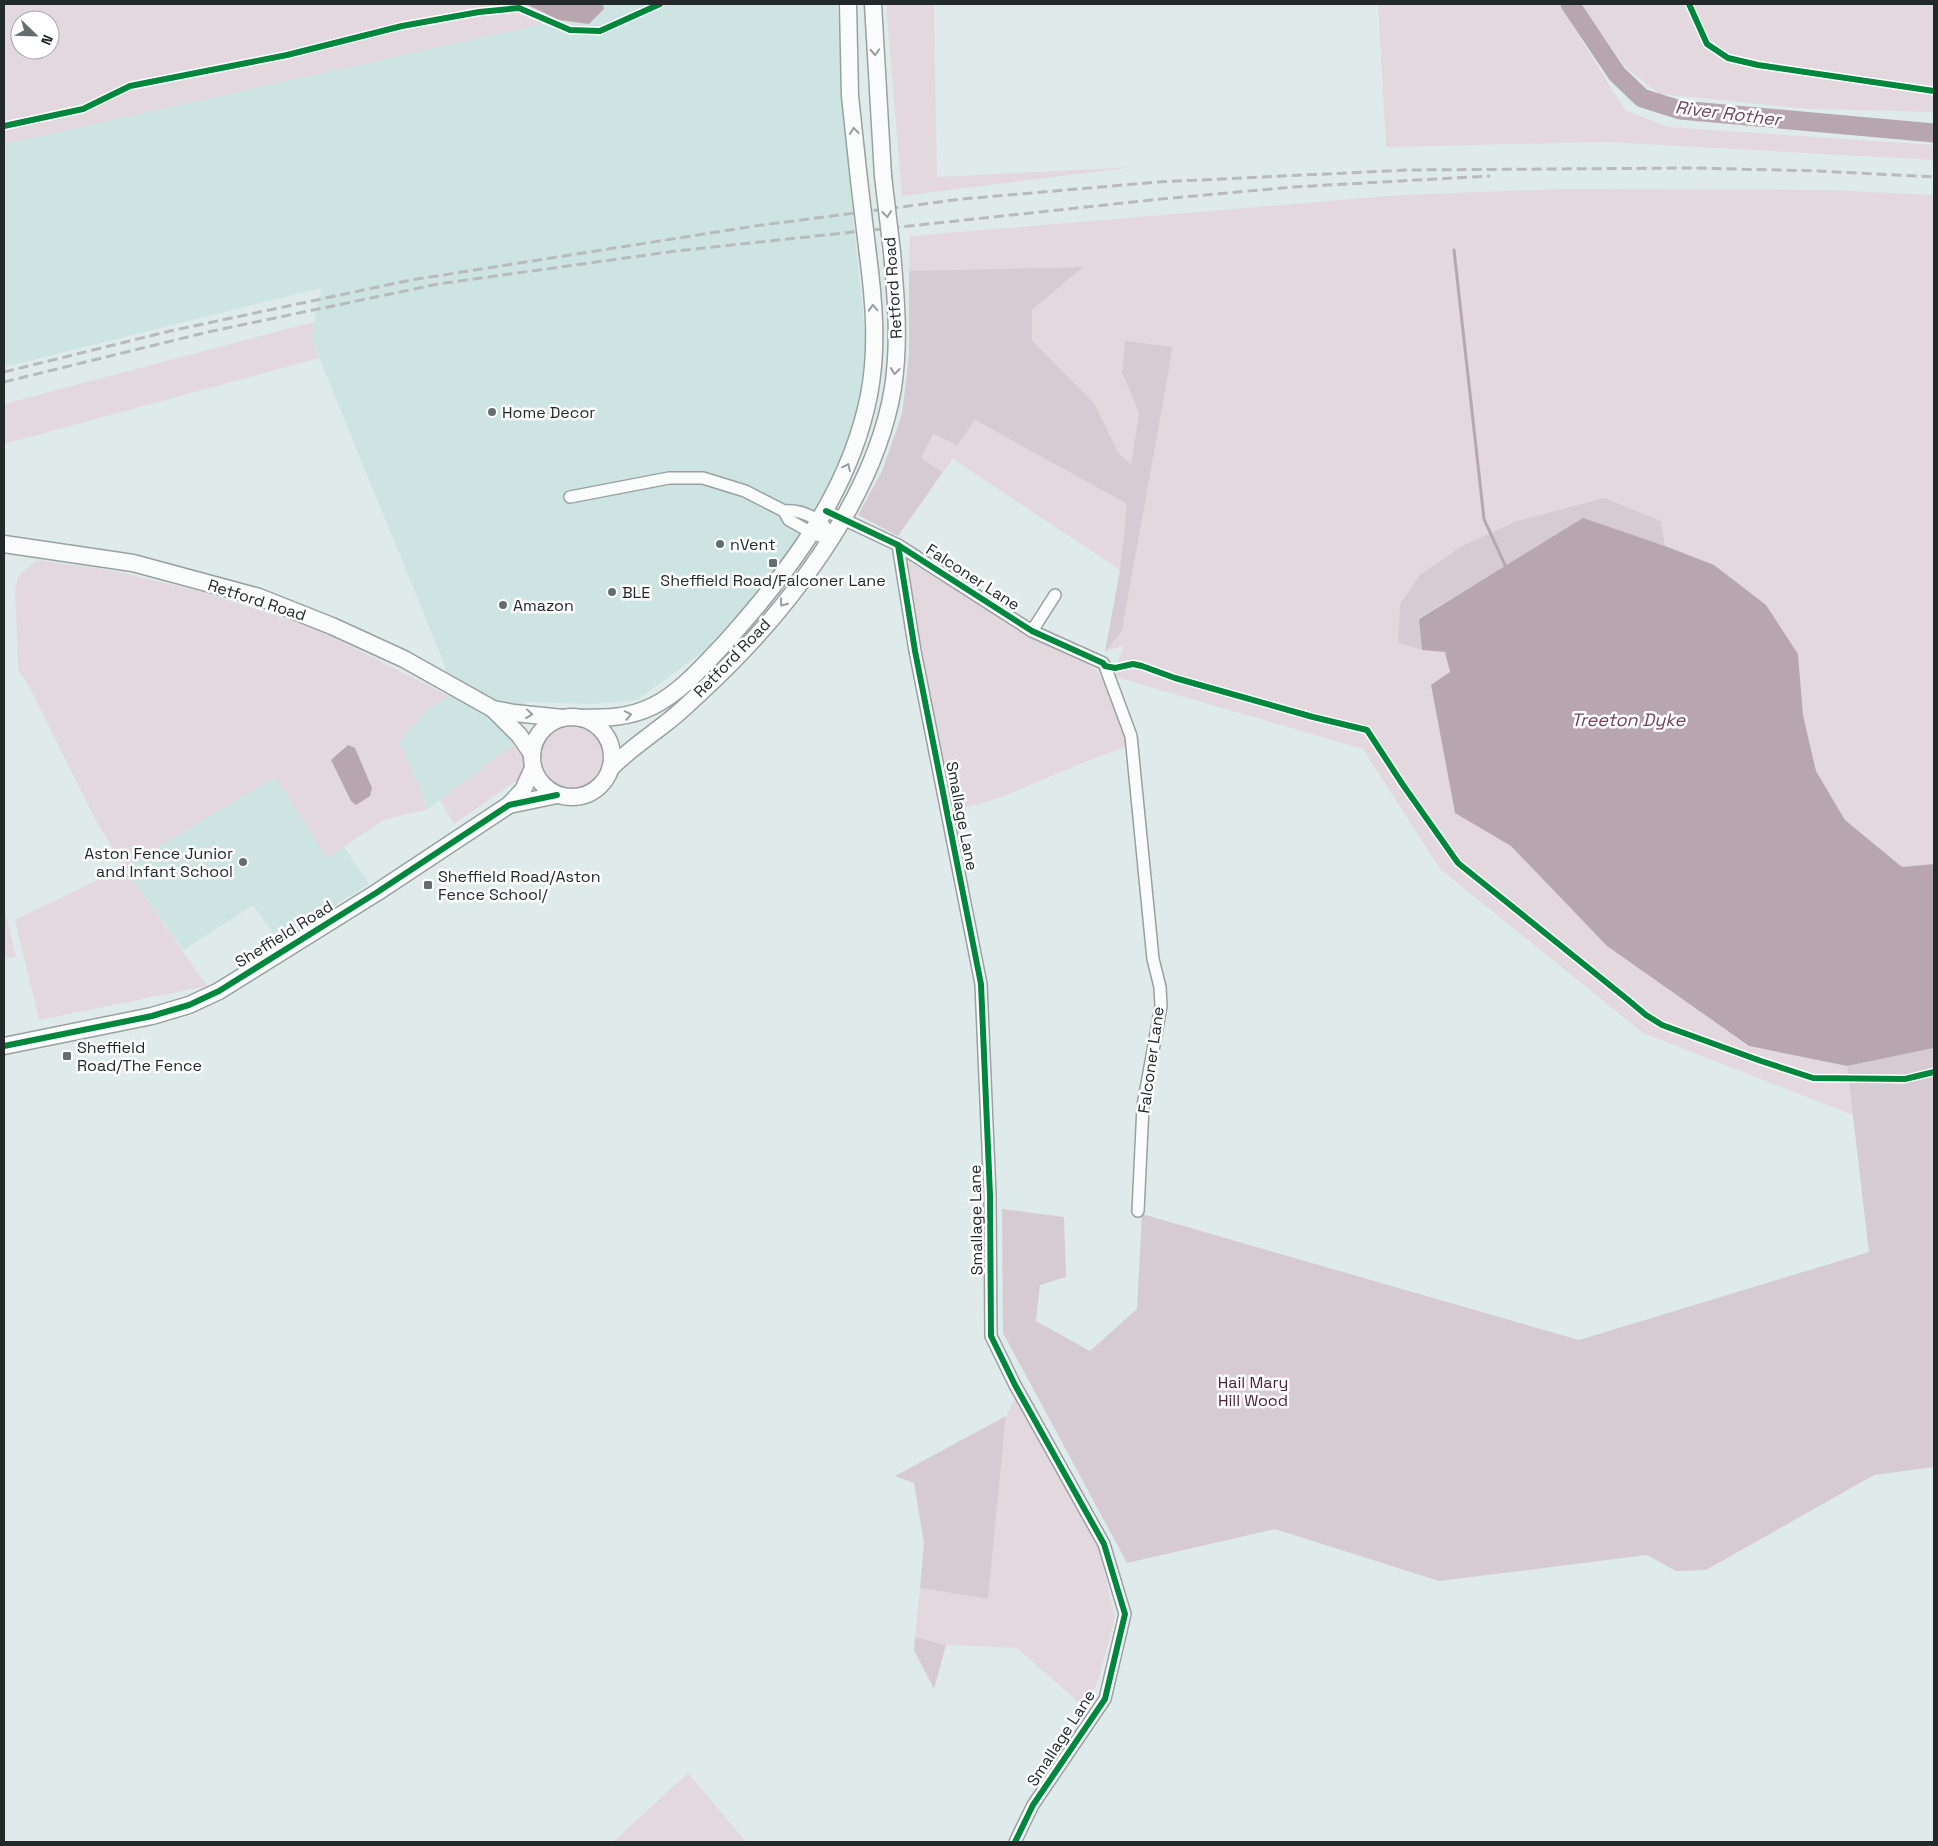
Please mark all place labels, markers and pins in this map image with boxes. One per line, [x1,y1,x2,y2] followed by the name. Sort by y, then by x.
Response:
[502,402,595,423] place label: Home Decor
[486,406,498,418] marker: Home Decor
[730,534,776,555] place label: nVent
[714,538,726,550] marker: nVent
[767,557,779,569] marker: Sheffield Road/Falconer Lane
[660,570,886,591] place label: Sheffield Road/Falconer Lane
[622,582,650,603] place label: BLE
[606,586,618,598] marker: BLE
[513,595,574,616] place label: Amazon
[497,599,509,611] marker: Amazon
[84,843,233,882] place label: Aston Fence Junior and Infant School
[237,856,249,868] marker: Aston Fence Junior and Infant School
[438,866,600,905] place label: Sheffield Road/Aston Fence School/
[422,879,434,891] marker: Sheffield Road/Aston Fence School/
[77,1037,202,1076] place label: Sheffield Road/The Fence
[61,1050,73,1062] marker: Sheffield Road/The Fence

